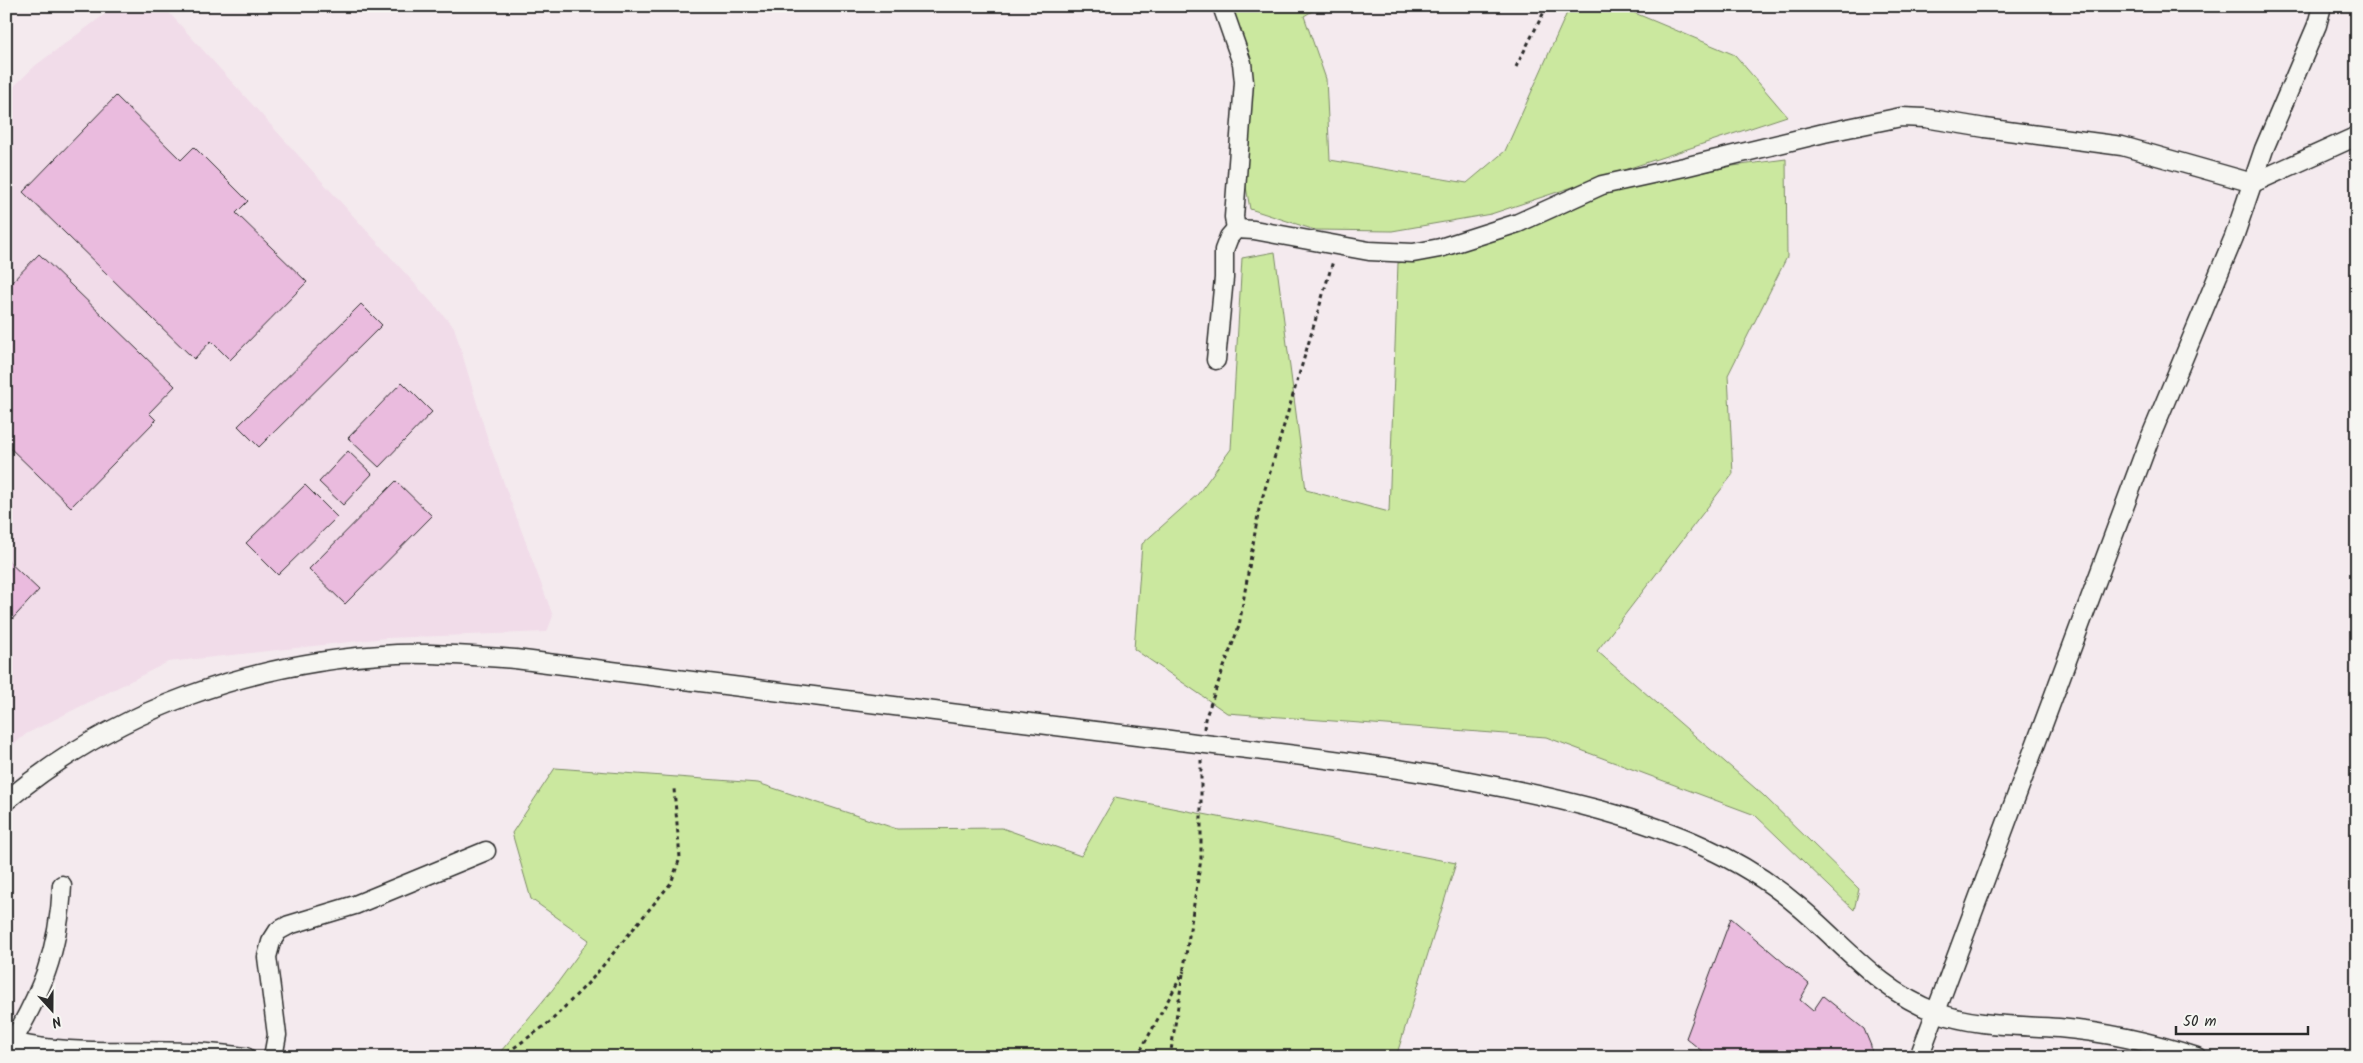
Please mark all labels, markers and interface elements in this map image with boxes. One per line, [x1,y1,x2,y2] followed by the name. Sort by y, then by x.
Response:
[28,986,78,1036] north arrow
[2176,1003,2308,1035] scale bar
[48,1009,64,1033] text: N
[2183,1010,2217,1034] text: 50 m

